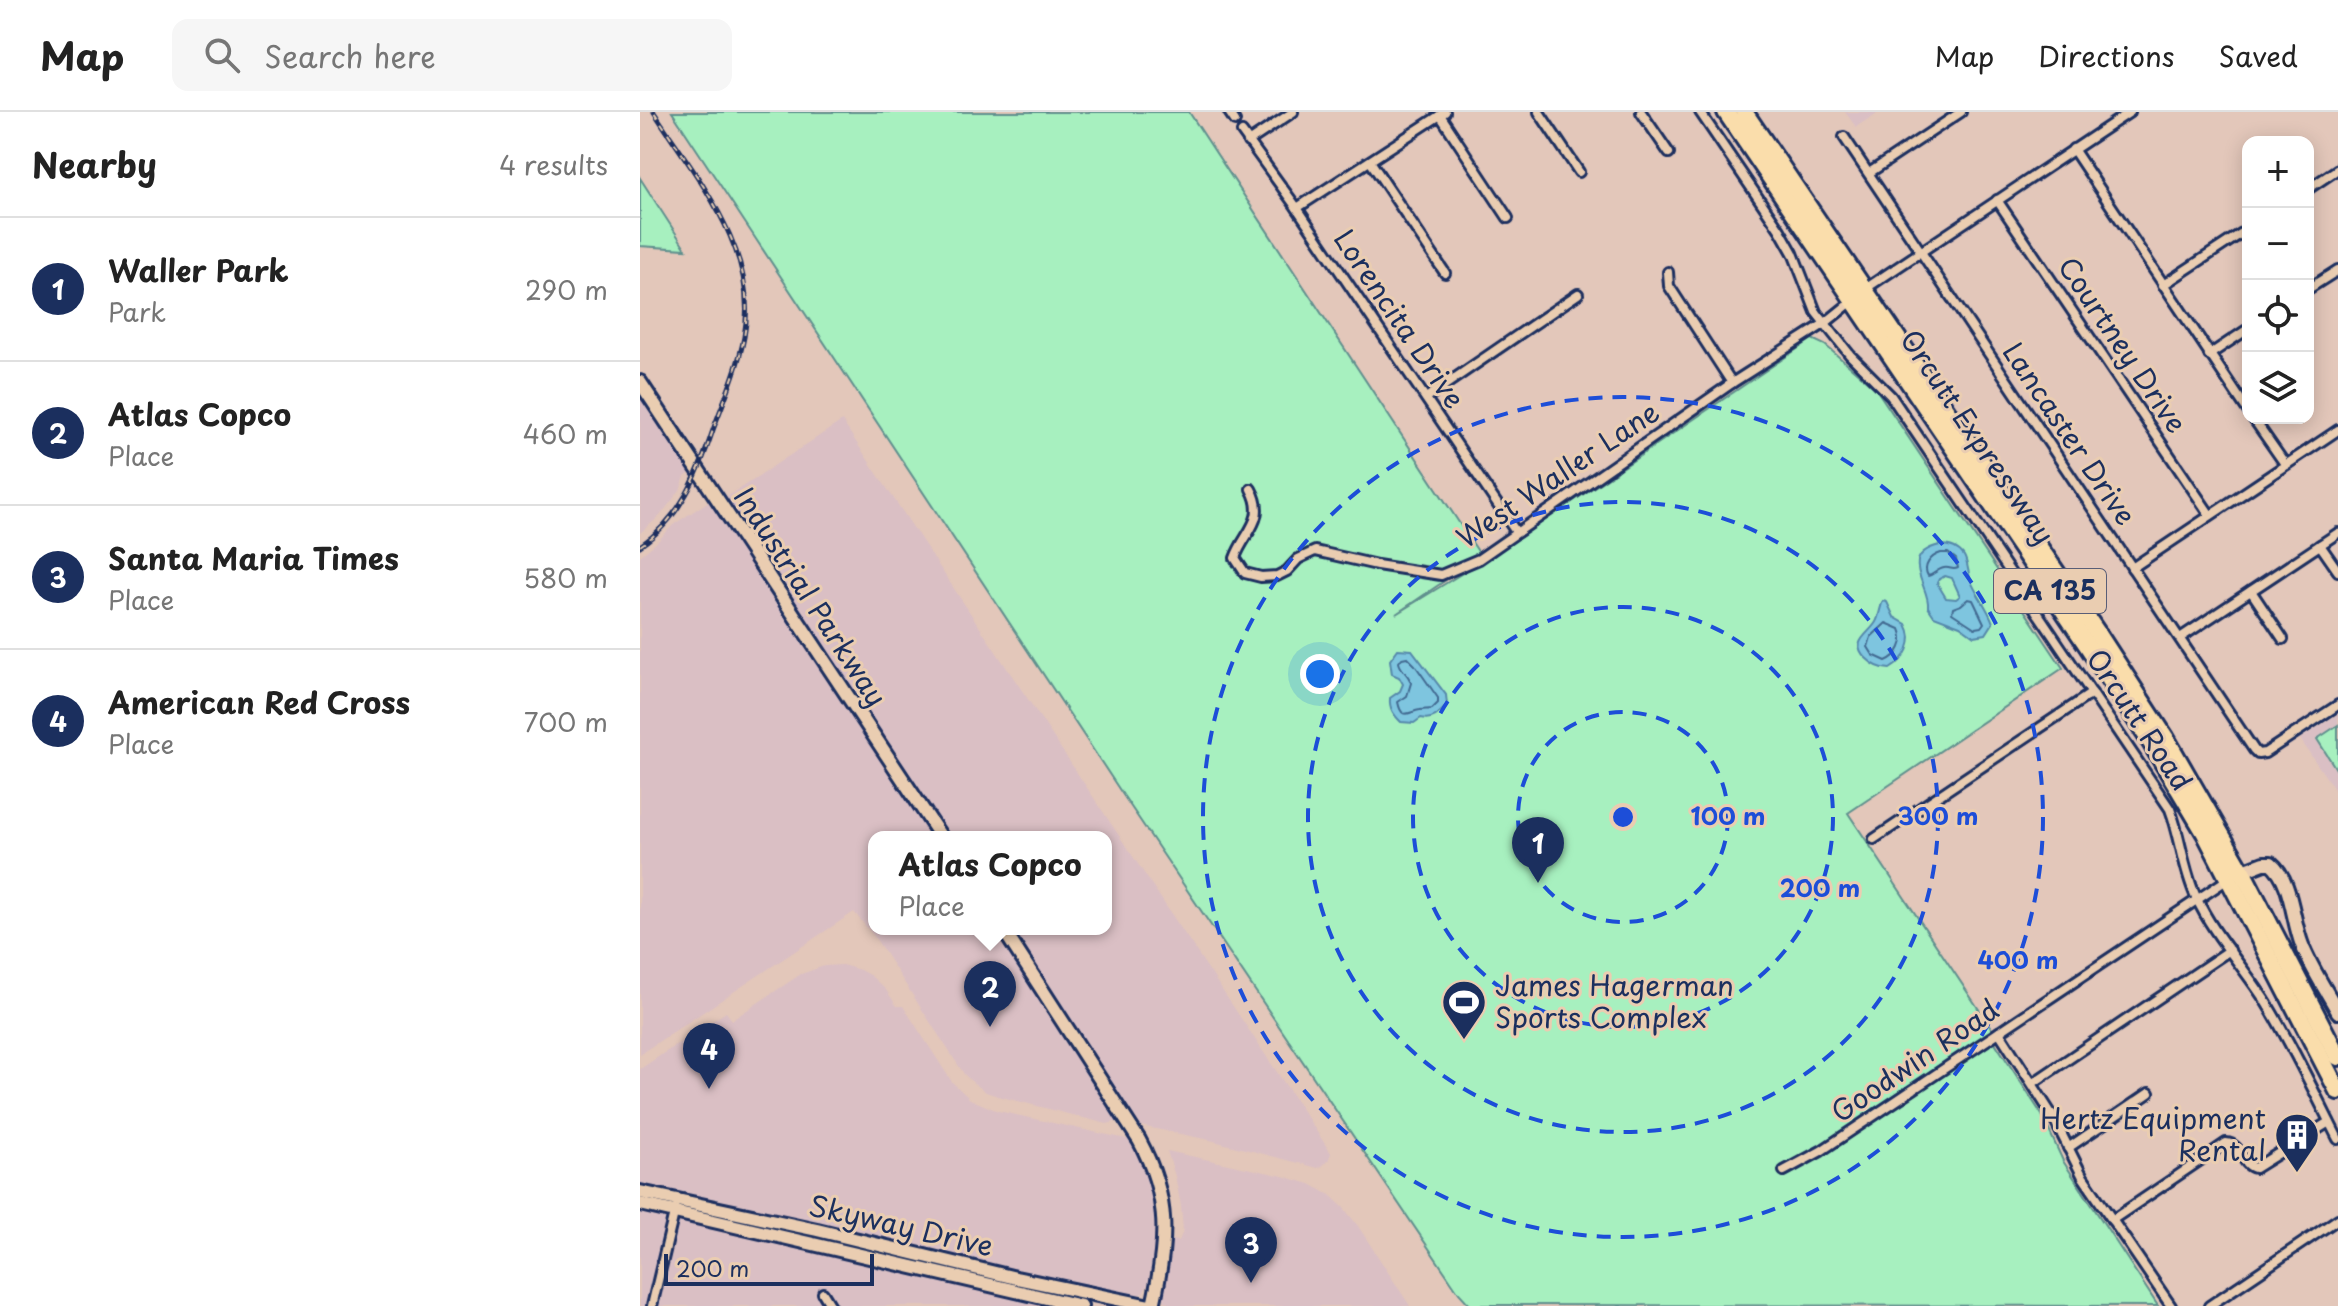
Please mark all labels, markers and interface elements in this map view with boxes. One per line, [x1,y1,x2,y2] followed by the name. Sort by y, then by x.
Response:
[172,19,732,91] search box
[40,27,124,84] text: Map
[200,33,244,77] icon: search
[264,33,436,78] text: Search here
[1935,34,1994,77] text: Map
[2038,34,2175,77] text: Directions
[2219,34,2298,77] text: Saved
[2242,136,2314,424] map controls
[2242,136,2314,208] button: +
[32,138,157,190] text: Nearby
[499,145,608,184] text: 4 results
[2242,208,2314,280] button: −
[1324,220,1476,417] street label: Lorencita Drive
[108,247,289,292] text: Waller Park
[2048,247,2198,441] street label: Courtney Drive
[52,270,64,309] text: 1
[525,270,608,309] text: 290 m
[2242,280,2314,352] button: locate
[108,292,166,331] text: Park
[1890,320,2066,552] street label: Orcutt Expressway
[1993,333,2148,533] street label: Lancaster Drive
[2242,352,2314,424] button: layers
[1447,390,1667,558] street label: West Waller Lane
[108,391,291,436] text: Atlas Copco
[49,414,67,453] text: 2
[523,414,608,453] text: 460 m
[108,436,174,475] text: Place
[724,478,899,714] street label: Industrial Parkway
[108,535,399,580] text: Santa Maria Times
[49,558,67,597] text: 3
[523,558,608,597] text: 580 m
[1994,569,2106,613] road number: CA 135
[108,580,174,619] text: Place
[2077,639,2204,799] street label: Orcutt Road
[1300,654,1340,694] your location
[108,679,410,724] text: American Red Cross
[49,702,67,741] text: 4
[524,702,608,741] text: 700 m
[108,724,174,763] text: Place
[1691,797,1765,833] text: 100 m
[1897,797,1979,833] text: 300 m
[1609,803,1637,831] centre of rings
[1512,817,1564,883] pin: 1
[868,831,1112,935] popup
[898,841,1082,886] text: Atlas Copco
[1780,869,1860,905] text: 200 m
[898,886,965,925] text: Place
[1977,941,2059,977] text: 400 m
[964,961,1016,1027] pin: 2
[1495,963,1734,1038] place label: James Hagerman Sports Complex
[1440,978,1488,1041] sports icon: James Hagerman Sports Complex
[1821,988,2007,1132] street label: Goodwin Road
[683,1023,735,1089] pin: 4
[2040,1096,2266,1171] place label: Hertz Equipment Rental
[2273,1111,2321,1174] building icon: Hertz Equipment Rental
[805,1182,998,1267] street label: Skyway Drive
[1225,1217,1277,1283] pin: 3
[664,1250,874,1286] scale bar
[676,1251,749,1284] text: 200 m

